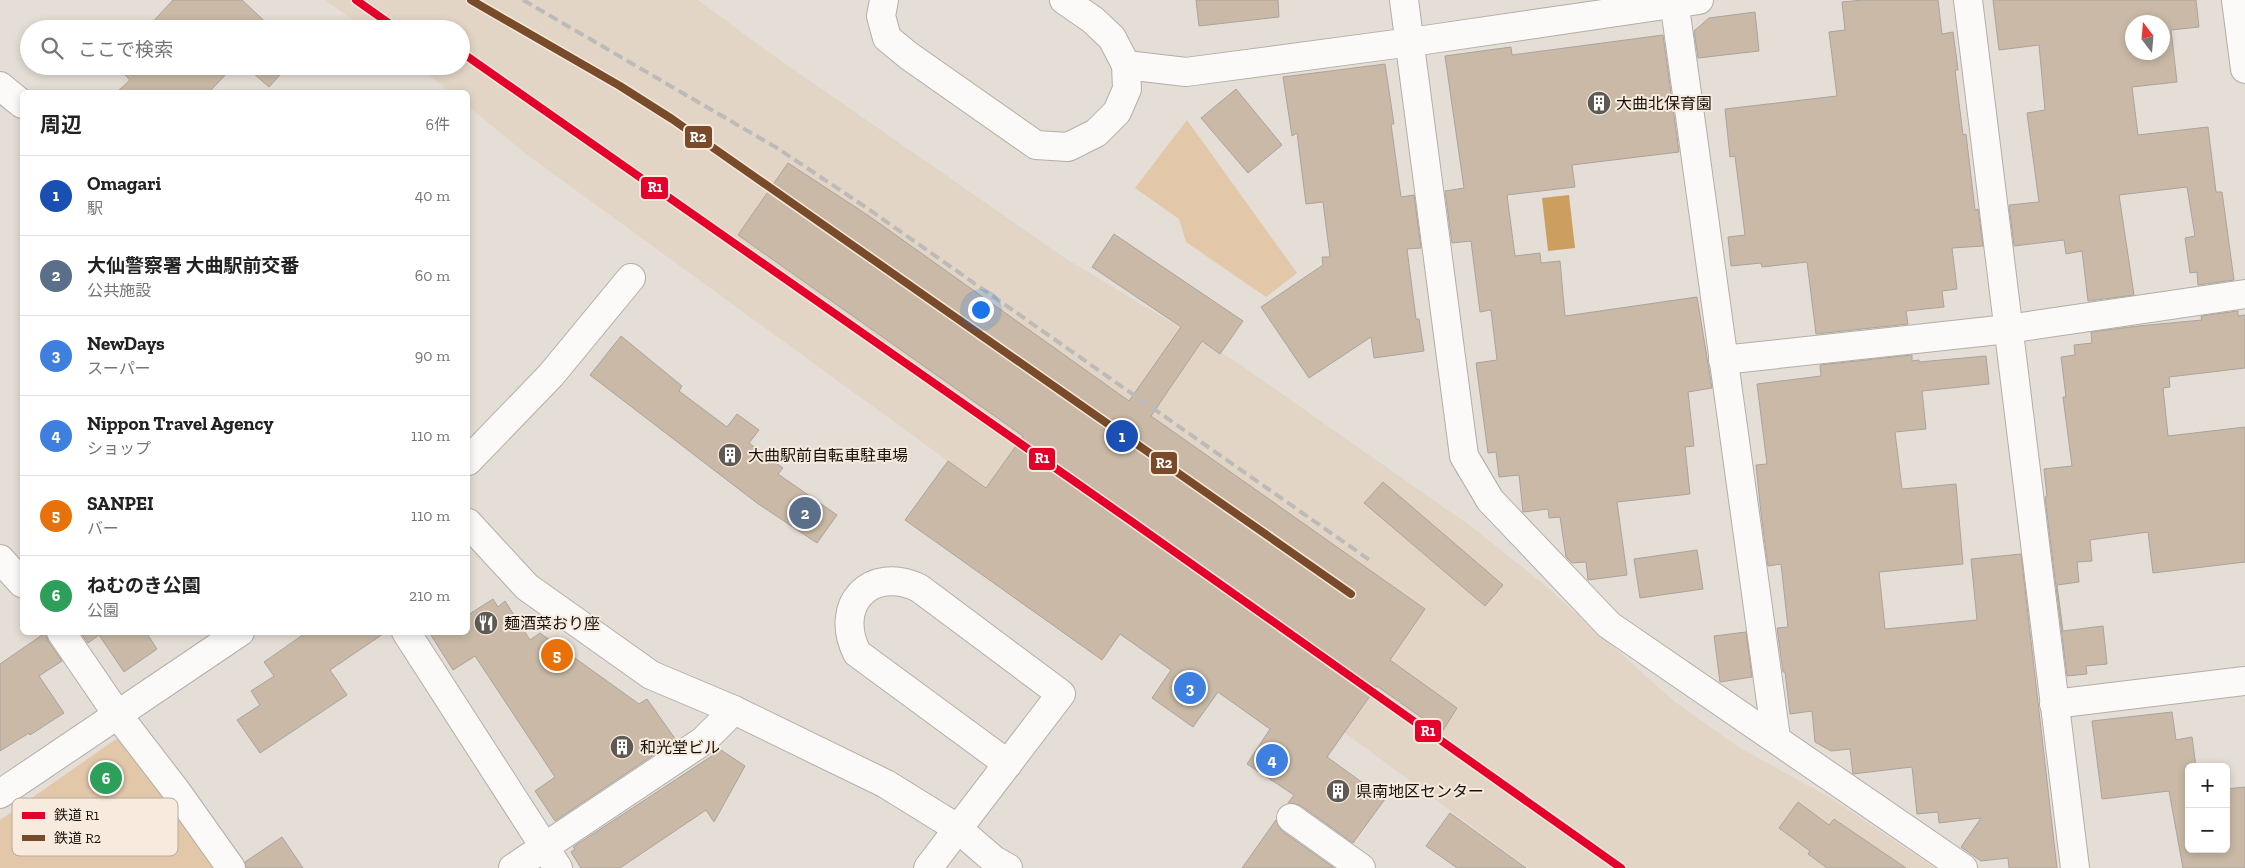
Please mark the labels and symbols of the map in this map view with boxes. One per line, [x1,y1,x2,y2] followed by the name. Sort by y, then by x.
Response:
[2125,15,2170,60] north arrow
[1586,90,1612,116] building icon: 大曲北保育園
[1616,94,1712,113] place label: 大曲北保育園
[684,125,713,149] line badge: R2
[690,129,707,146] text: R2
[640,176,669,200] line badge: R1
[648,179,663,196] text: R1
[968,297,994,323] your location
[1106,417,1138,455] pin: 1
[717,442,743,468] building icon: 大曲駅前自転車駐車場
[748,446,908,465] place label: 大曲駅前自転車駐車場
[1028,447,1056,471] line badge: R1
[1035,450,1050,467] text: R1
[1150,451,1178,475] line badge: R2
[1156,455,1173,472] text: R2
[789,494,821,532] pin: 2
[473,610,499,636] restaurant icon: 麺酒菜おり座
[504,614,600,633] place label: 麺酒菜おり座
[541,636,573,674] pin: 5
[1174,669,1206,707] pin: 3
[1414,719,1442,743] line badge: R1
[1421,723,1436,740] text: R1
[609,734,635,760] building icon: 和光堂ビル
[640,738,720,757] place label: 和光堂ビル
[1256,741,1288,779] pin: 4
[90,759,122,797] pin: 6
[1325,778,1351,804] building icon: 県南地区センター
[1356,782,1484,801] place label: 県南地区センター
[12,798,178,856] legend
[54,807,100,824] text: 鉄道 R1
[54,830,101,847] text: 鉄道 R2

